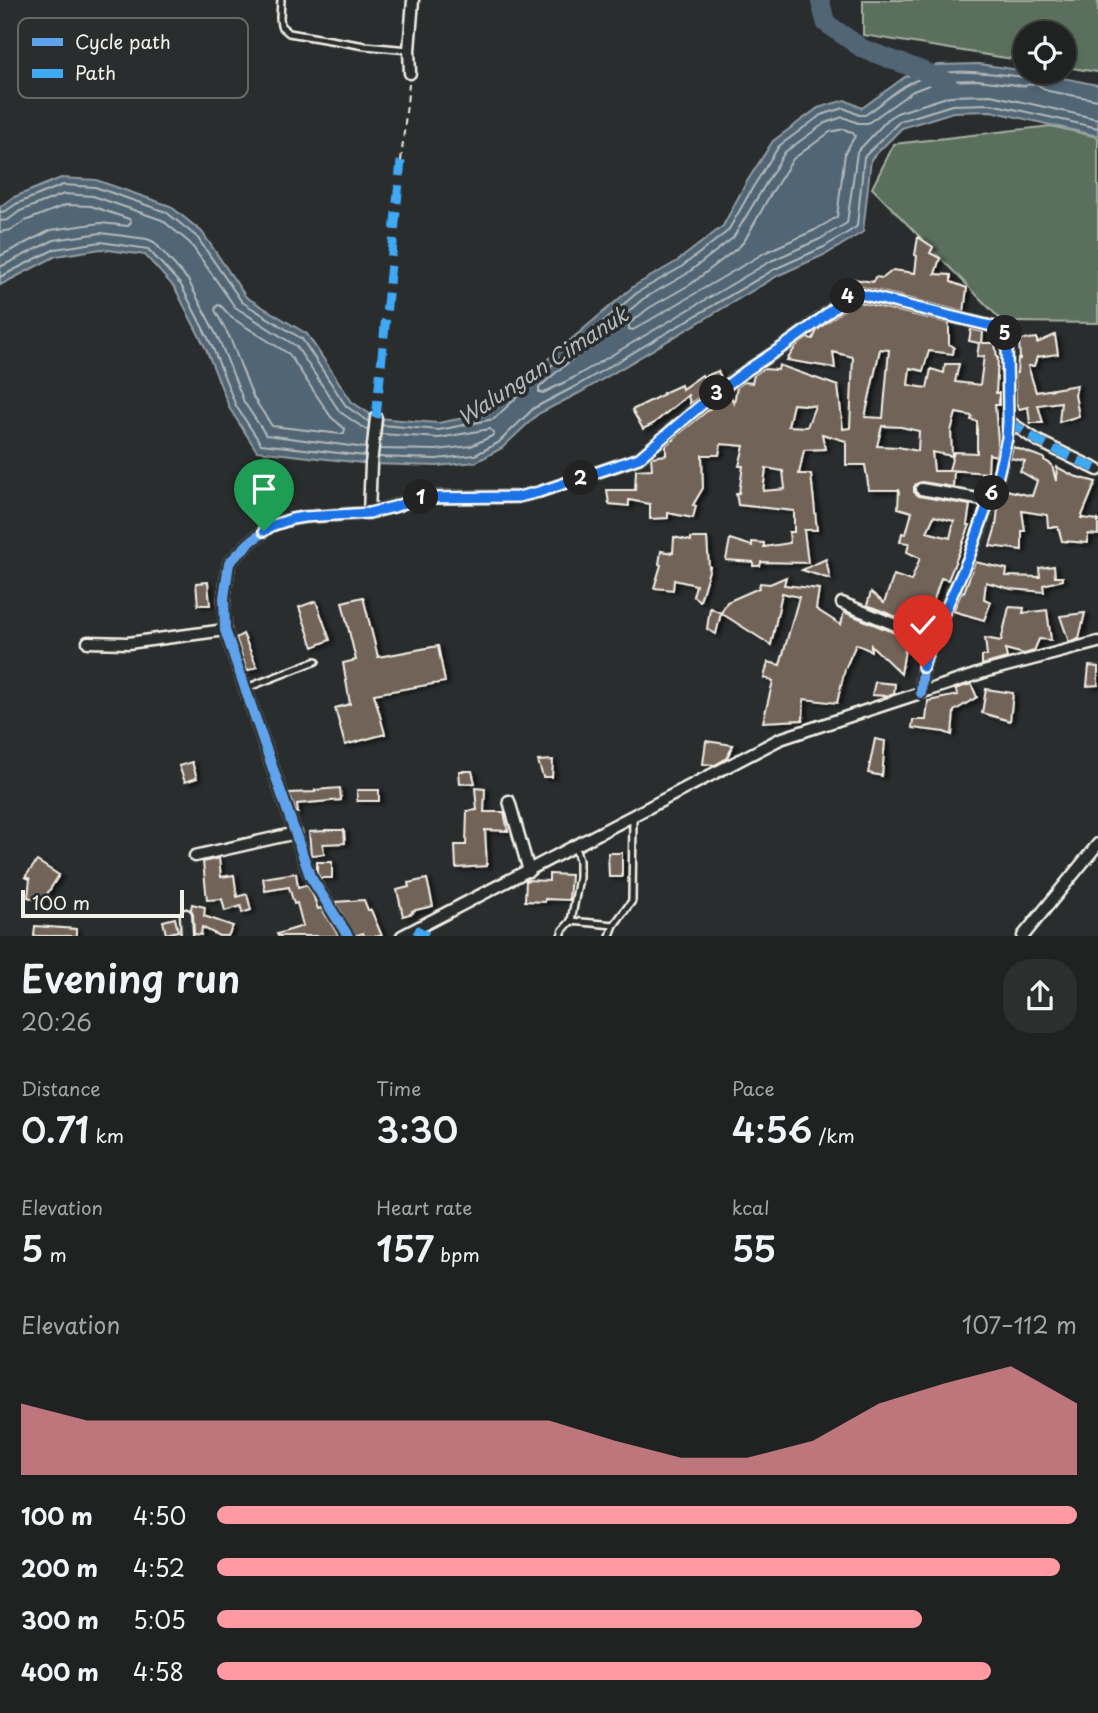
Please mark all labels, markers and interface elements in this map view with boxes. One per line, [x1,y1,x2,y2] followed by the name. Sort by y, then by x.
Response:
[18,18,248,98] legend
[1013,21,1076,84] map controls
[1013,21,1076,84] button: locate
[75,27,171,55] text: Cycle path
[75,58,116,86] text: Path
[830,278,866,314] pin: 4
[841,281,854,309] text: 4
[450,297,635,432] water label: Walungan Cimanuk
[988,316,1023,350] pin: 5
[998,318,1011,346] text: 5
[700,376,734,410] pin: 3
[710,378,723,406] text: 3
[234,459,294,531] pin
[564,461,598,496] pin: 2
[574,463,587,491] text: 2
[245,470,283,508] icon: arrive
[974,476,1010,510] pin: 6
[985,478,998,506] text: 6
[404,480,438,514] pin: 1
[416,482,425,510] text: 1
[893,595,953,667] pin
[904,606,942,644] icon: check
[21,887,184,919] scale bar
[32,888,90,916] text: 100 m
[21,949,240,1006] text: Evening run
[1003,959,1077,1033] button: share
[21,1004,92,1039] text: 20:26
[21,1074,101,1102] text: Distance
[376,1074,421,1102] text: Time
[732,1074,775,1102] text: Pace
[21,1102,89,1155] text: 0.71
[376,1102,458,1155] text: 3:30
[732,1102,812,1155] text: 4:56
[89,1121,124,1149] text: km
[812,1121,855,1149] text: /km
[21,1193,103,1221] text: Elevation
[376,1193,472,1221] text: Heart rate
[732,1193,770,1221] text: kcal
[21,1221,43,1274] text: 5
[376,1221,434,1274] text: 157
[732,1221,776,1274] text: 55
[43,1240,67,1268] text: m
[434,1240,480,1268] text: bpm
[21,1307,120,1342] text: Elevation
[962,1307,1077,1342] text: 107–112 m
[21,1498,93,1533] text: 100 m
[133,1498,186,1533] text: 4:50
[21,1550,98,1585] text: 200 m
[133,1550,185,1585] text: 4:52
[21,1602,99,1637] text: 300 m
[133,1602,186,1637] text: 5:05
[21,1654,99,1689] text: 400 m
[133,1654,184,1689] text: 4:58

